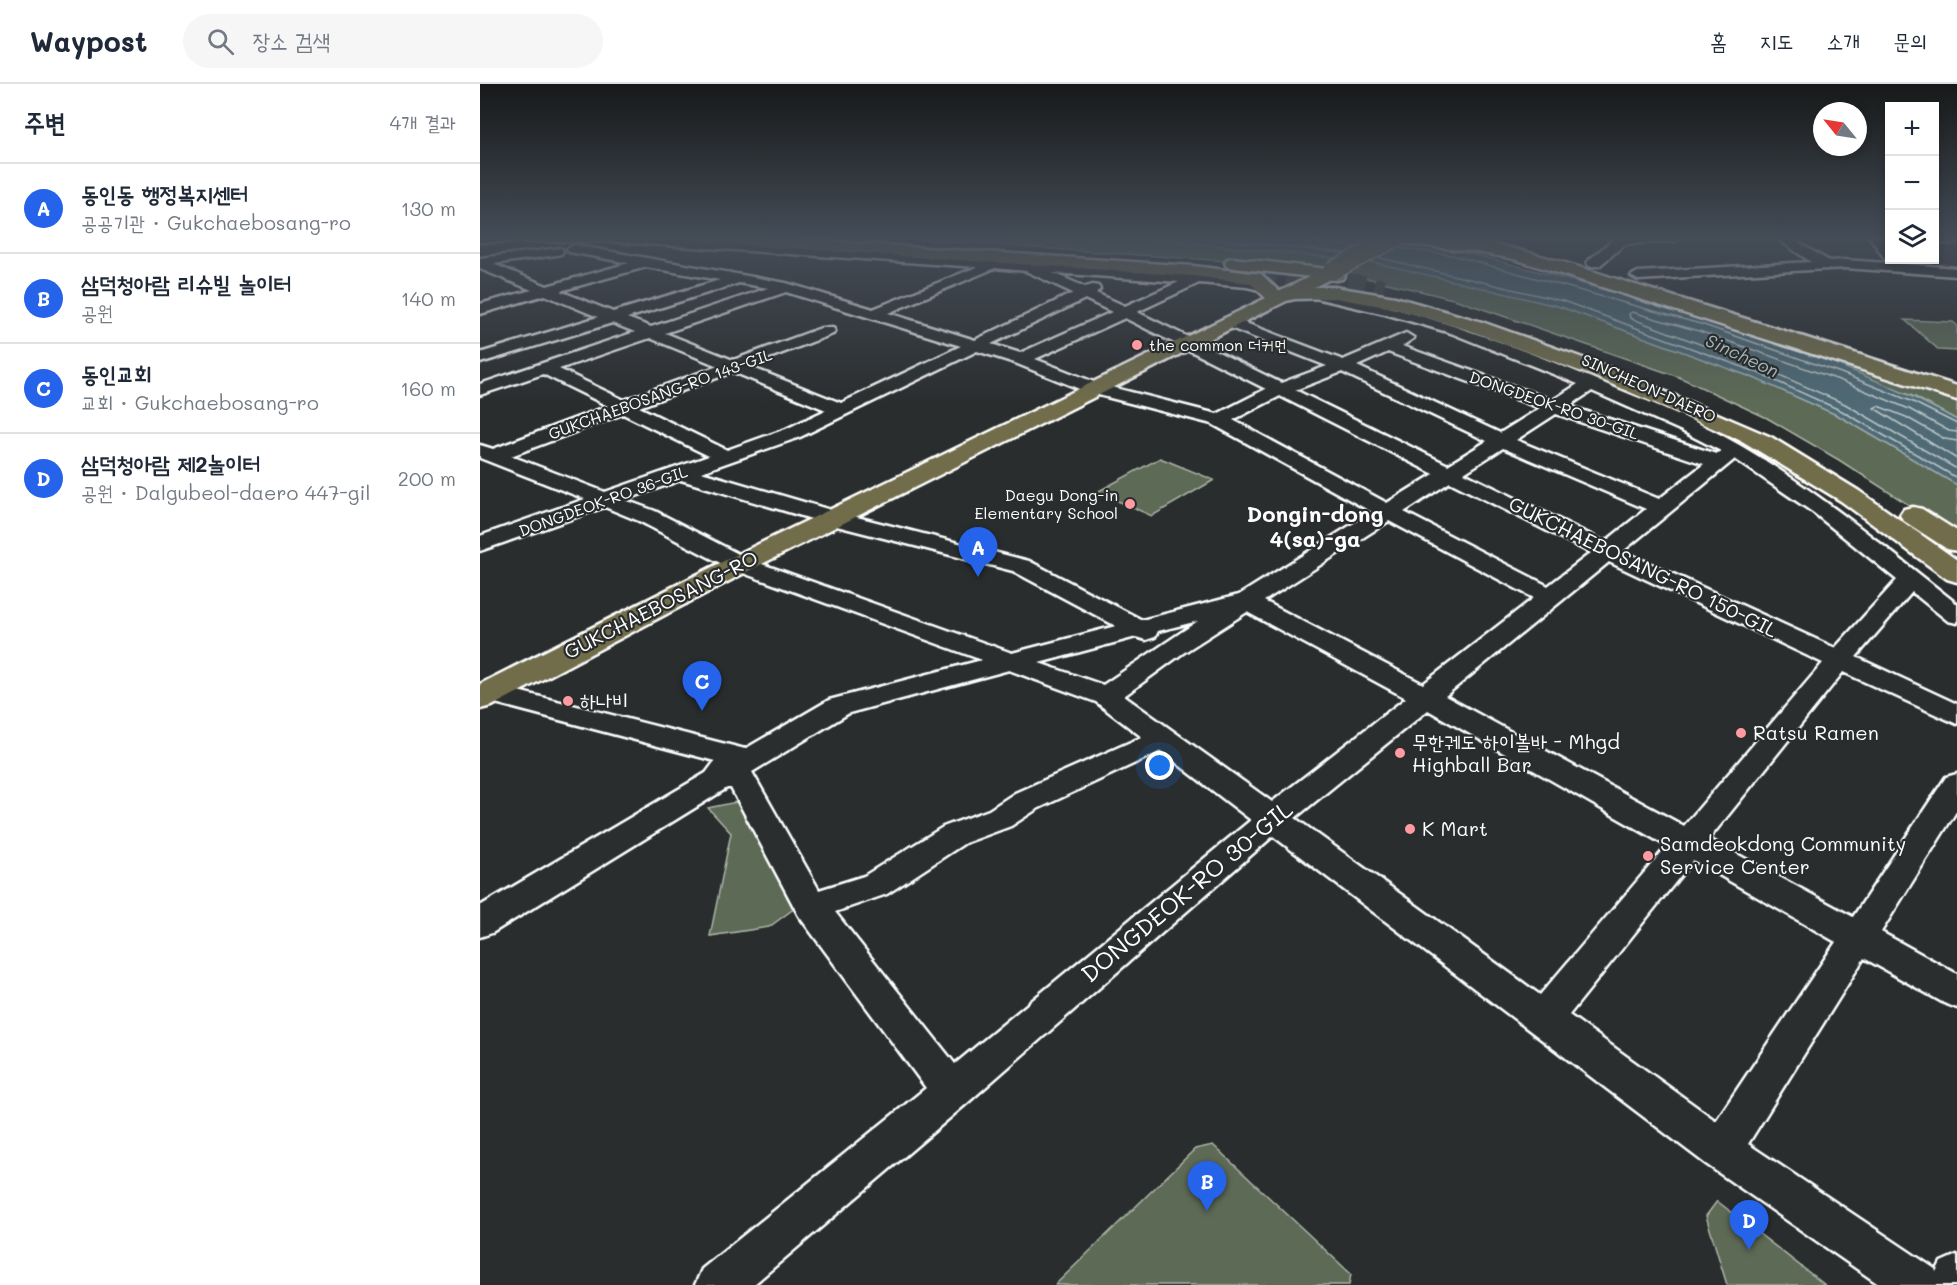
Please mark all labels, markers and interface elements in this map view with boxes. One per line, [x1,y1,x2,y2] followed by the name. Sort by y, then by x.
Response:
[183,14,603,68] search box
[30,23,147,59] text: Waypost
[204,25,237,58] icon: search
[252,26,330,55] text: 장소 검색
[1710,27,1727,54] text: 홈
[1760,27,1793,54] text: 지도
[1826,27,1860,54] text: 소개
[1893,27,1927,54] text: 문의
[1813,102,1867,156] north arrow
[1885,102,1939,264] map controls
[1885,102,1939,156] button: +
[24,105,66,139] text: 주변
[390,109,456,135] text: 4개 결과
[1885,156,1939,210] button: −
[81,179,248,208] text: 동인동 행정복지센터
[37,195,50,221] text: A
[401,195,456,221] text: 130 m
[81,209,351,235] text: 공공기관 · Gukchaebosang-ro
[1885,210,1939,264] button: layers
[81,269,292,298] text: 삼덕청아람 리슈빌 놀이터
[37,285,50,311] text: B
[401,285,456,311] text: 140 m
[81,299,113,325] text: 공원
[1702,328,1783,382] water label: Sincheon
[1149,334,1287,355] place label: the common 더커먼
[1130,338,1144,352] marker: the common 더커먼
[545,343,775,444] street label: GUKCHAEBOSANG-RO 143-GIL
[1579,348,1720,427] street label: SINCHEON-DAERO
[81,359,152,388] text: 동인교회
[1467,366,1642,444] street label: DONGDEOK-RO 30-GIL
[36,375,51,401] text: C
[400,375,456,401] text: 160 m
[81,389,319,415] text: 교회 · Gukchaebosang-ro
[81,449,261,478] text: 삼덕청아람 제2놀이터
[516,460,690,541] street label: DONGDEOK-RO 36-GIL
[36,465,51,491] text: D
[398,465,456,491] text: 200 m
[81,479,371,505] text: 공원 · Dalgubeol-daero 447-gil
[974,484,1118,523] place label: Daegu Dong-in Elementary School
[1505,490,1783,643] street label: GUKCHAEBOSANG-RO 150-GIL
[1123,497,1137,511] marker: Daegu Dong-in Elementary School
[1246,499,1384,553] district label: Dongin-dong 4(sa)-ga
[958,528,998,577] pin: A
[559,544,762,664] street label: GUKCHAEBOSANG-RO
[682,662,722,711] pin: C
[580,687,628,713] place label: 하나비
[561,694,575,708] marker: 하나비
[1753,719,1879,745] place label: Ratsu Ramen
[1734,726,1748,740] marker: Ratsu Ramen
[1412,728,1620,777] place label: 무한궤도 하이볼바 - Mhgd Highball Bar
[1393,746,1407,760] marker: 무한궤도 하이볼바 - Mhgd Highball Bar
[1145,751,1174,780] your location
[1074,793,1299,989] street label: DONGDEOK-RO 30-GIL
[1422,815,1488,841] place label: K Mart
[1403,822,1417,836] marker: K Mart
[1660,830,1906,879] place label: Samdeokdong Community Service Center
[1641,849,1655,863] marker: Samdeokdong Community Service Center
[1188,1162,1226,1211] pin: B
[1730,1200,1768,1250] pin: D

